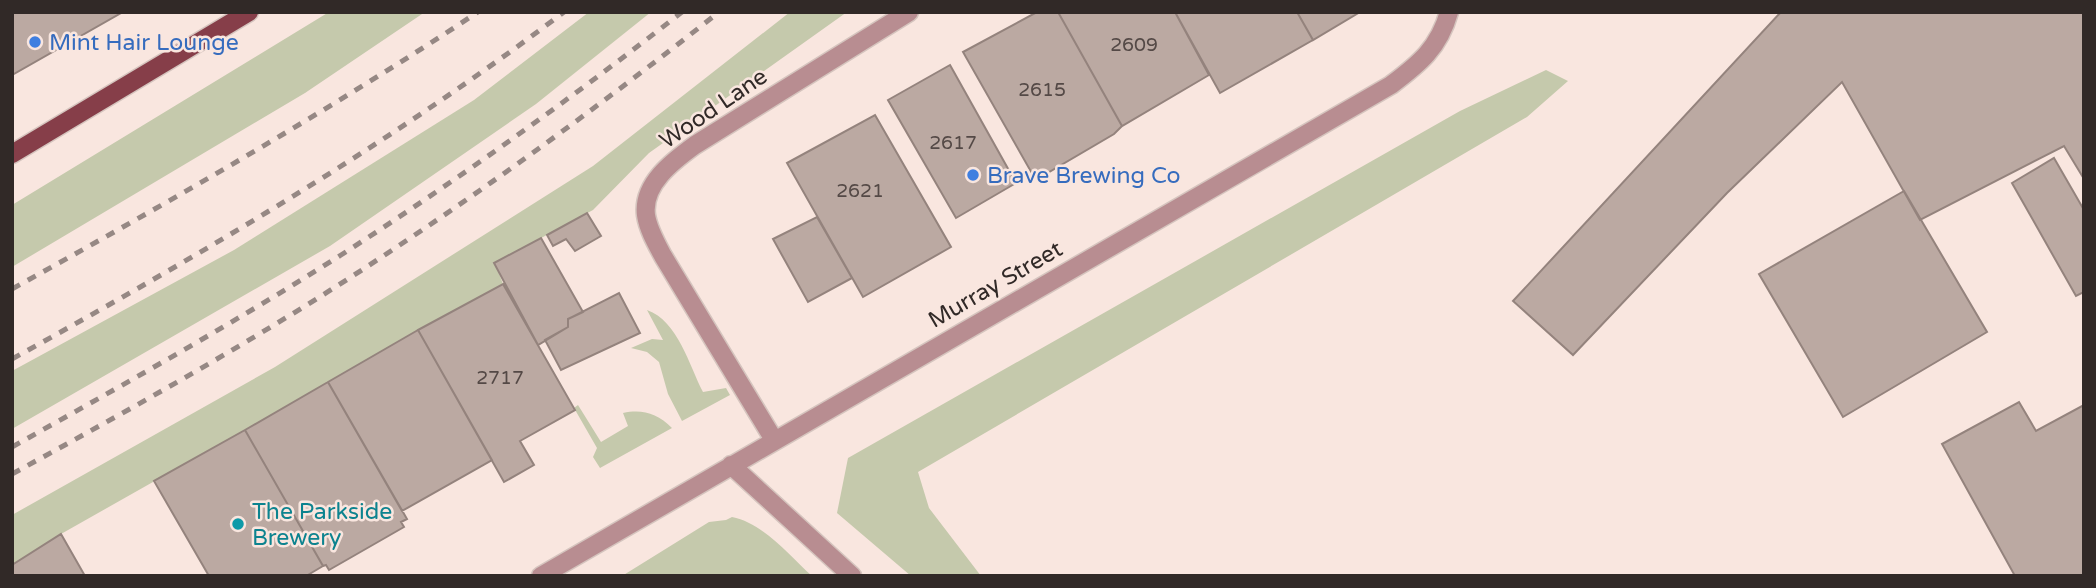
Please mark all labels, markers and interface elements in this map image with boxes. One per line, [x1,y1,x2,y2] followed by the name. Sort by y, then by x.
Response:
[49,29,239,57] place label: Mint Hair Lounge
[27,34,43,50] marker: Mint Hair Lounge
[1110,34,1158,56] house number: 2609
[654,63,773,155] street label: Wood Lane
[1018,79,1066,101] house number: 2615
[929,132,977,154] house number: 2617
[987,162,1181,190] place label: Brave Brewing Co
[965,167,981,183] marker: Brave Brewing Co
[836,180,884,202] house number: 2621
[923,235,1068,335] street label: Murray Street
[476,367,524,389] house number: 2717
[252,498,392,552] place label: The Parkside Brewery
[230,516,246,532] marker: The Parkside Brewery

